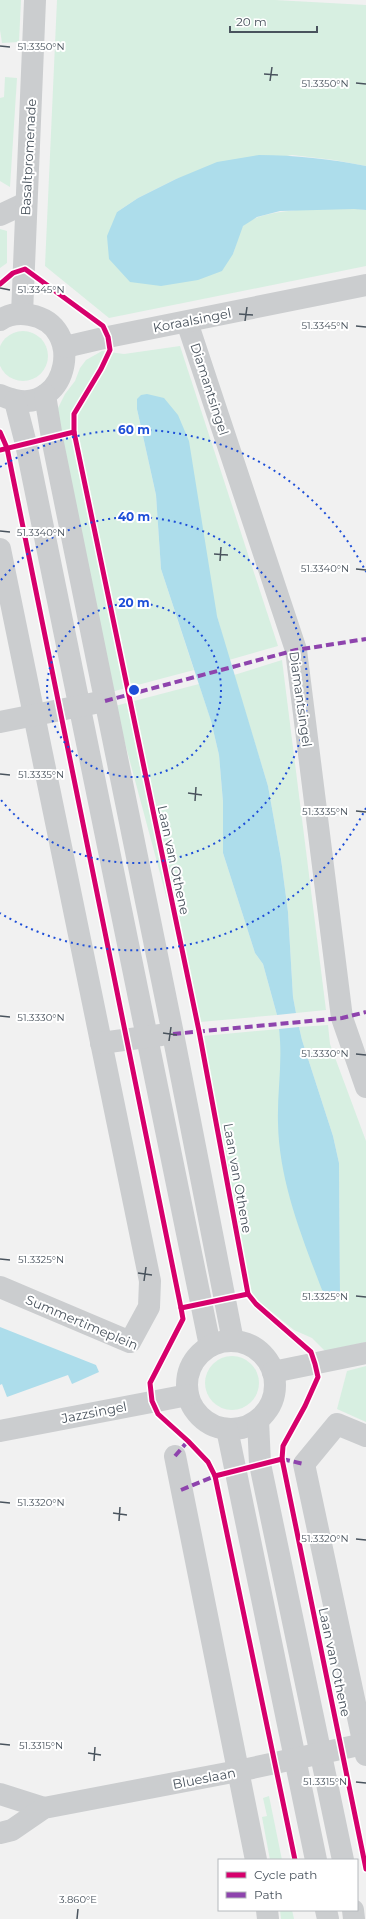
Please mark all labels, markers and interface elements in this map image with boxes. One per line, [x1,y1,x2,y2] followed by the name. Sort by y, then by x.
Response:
[230,8,317,34] scale bar
[236,14,267,29] text: 20 m
[17,40,65,53] text: 51.3350°N
[301,77,349,90] text: 51.3350°N
[17,98,39,216] street label: Basaltpromenade
[17,283,65,296] text: 51.3345°N
[151,305,233,335] street label: Koraalsingel
[301,319,349,332] text: 51.3345°N
[188,341,232,437] street label: Diamantsingel
[118,422,150,437] text: 60 m
[118,509,150,524] text: 40 m
[17,526,65,539] text: 51.3340°N
[301,562,349,575] text: 51.3340°N
[118,595,150,610] text: 20 m
[286,650,316,748] street label: Diamantsingel
[127,683,141,697] centre of rings
[18,768,64,781] text: 51.3335°N
[155,804,193,916] street label: Laan van Othene
[302,805,348,818] text: 51.3335°N
[17,1011,65,1024] text: 51.3330°N
[301,1047,349,1060] text: 51.3330°N
[220,1122,256,1234] street label: Laan van Othene
[18,1253,64,1266] text: 51.3325°N
[302,1290,348,1303] text: 51.3325°N
[23,1291,141,1353] street label: Summertimeplein
[59,1398,128,1426] street label: Jazzsingel
[17,1496,65,1509] text: 51.3320°N
[301,1532,349,1545] text: 51.3320°N
[316,1606,354,1718] street label: Laan van Othene
[19,1739,63,1752] text: 51.3315°N
[171,1764,237,1792] street label: Blueslaan
[303,1775,347,1788] text: 51.3315°N
[218,1859,358,1911] legend
[254,1867,317,1882] text: Cycle path
[254,1887,283,1902] text: Path
[59,1893,97,1906] text: 3.860°E

